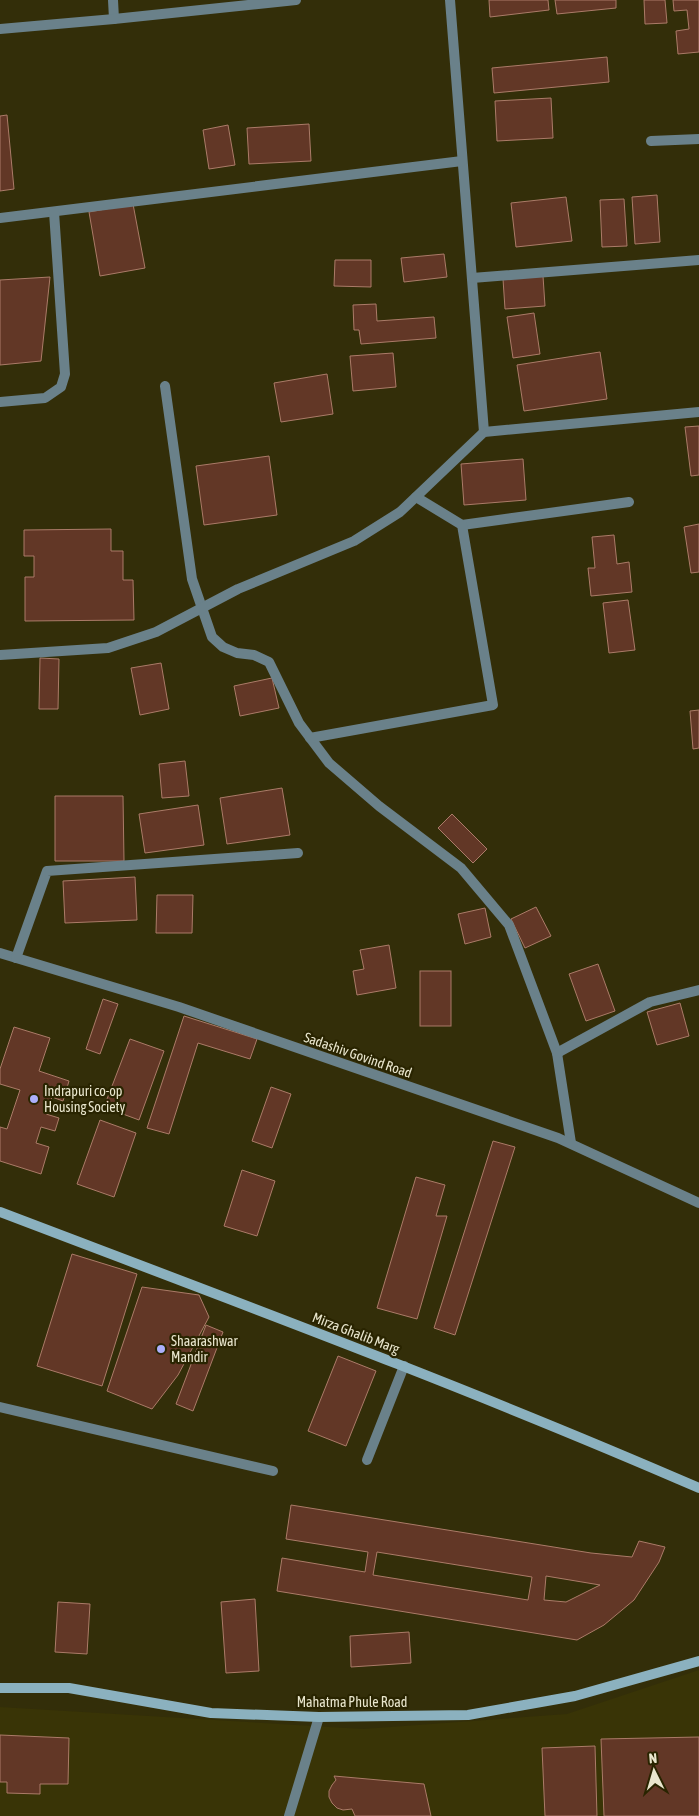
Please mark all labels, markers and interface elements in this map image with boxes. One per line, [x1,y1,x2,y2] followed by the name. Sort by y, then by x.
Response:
[302,1029,414,1081] street label: Sadashiv Govind Road
[44,1083,126,1115] place label: Indrapuri co-op Housing Society
[28,1093,40,1105] marker: Indrapuri co-op Housing Society
[310,1309,402,1357] street label: Mirza Ghalib Marg
[171,1333,239,1365] place label: Shaarashwar Mandir
[155,1343,167,1355] marker: Shaarashwar Mandir
[297,1694,407,1710] street label: Mahatma Phule Road
[629,1746,679,1796] north arrow
[648,1750,658,1766] text: N

